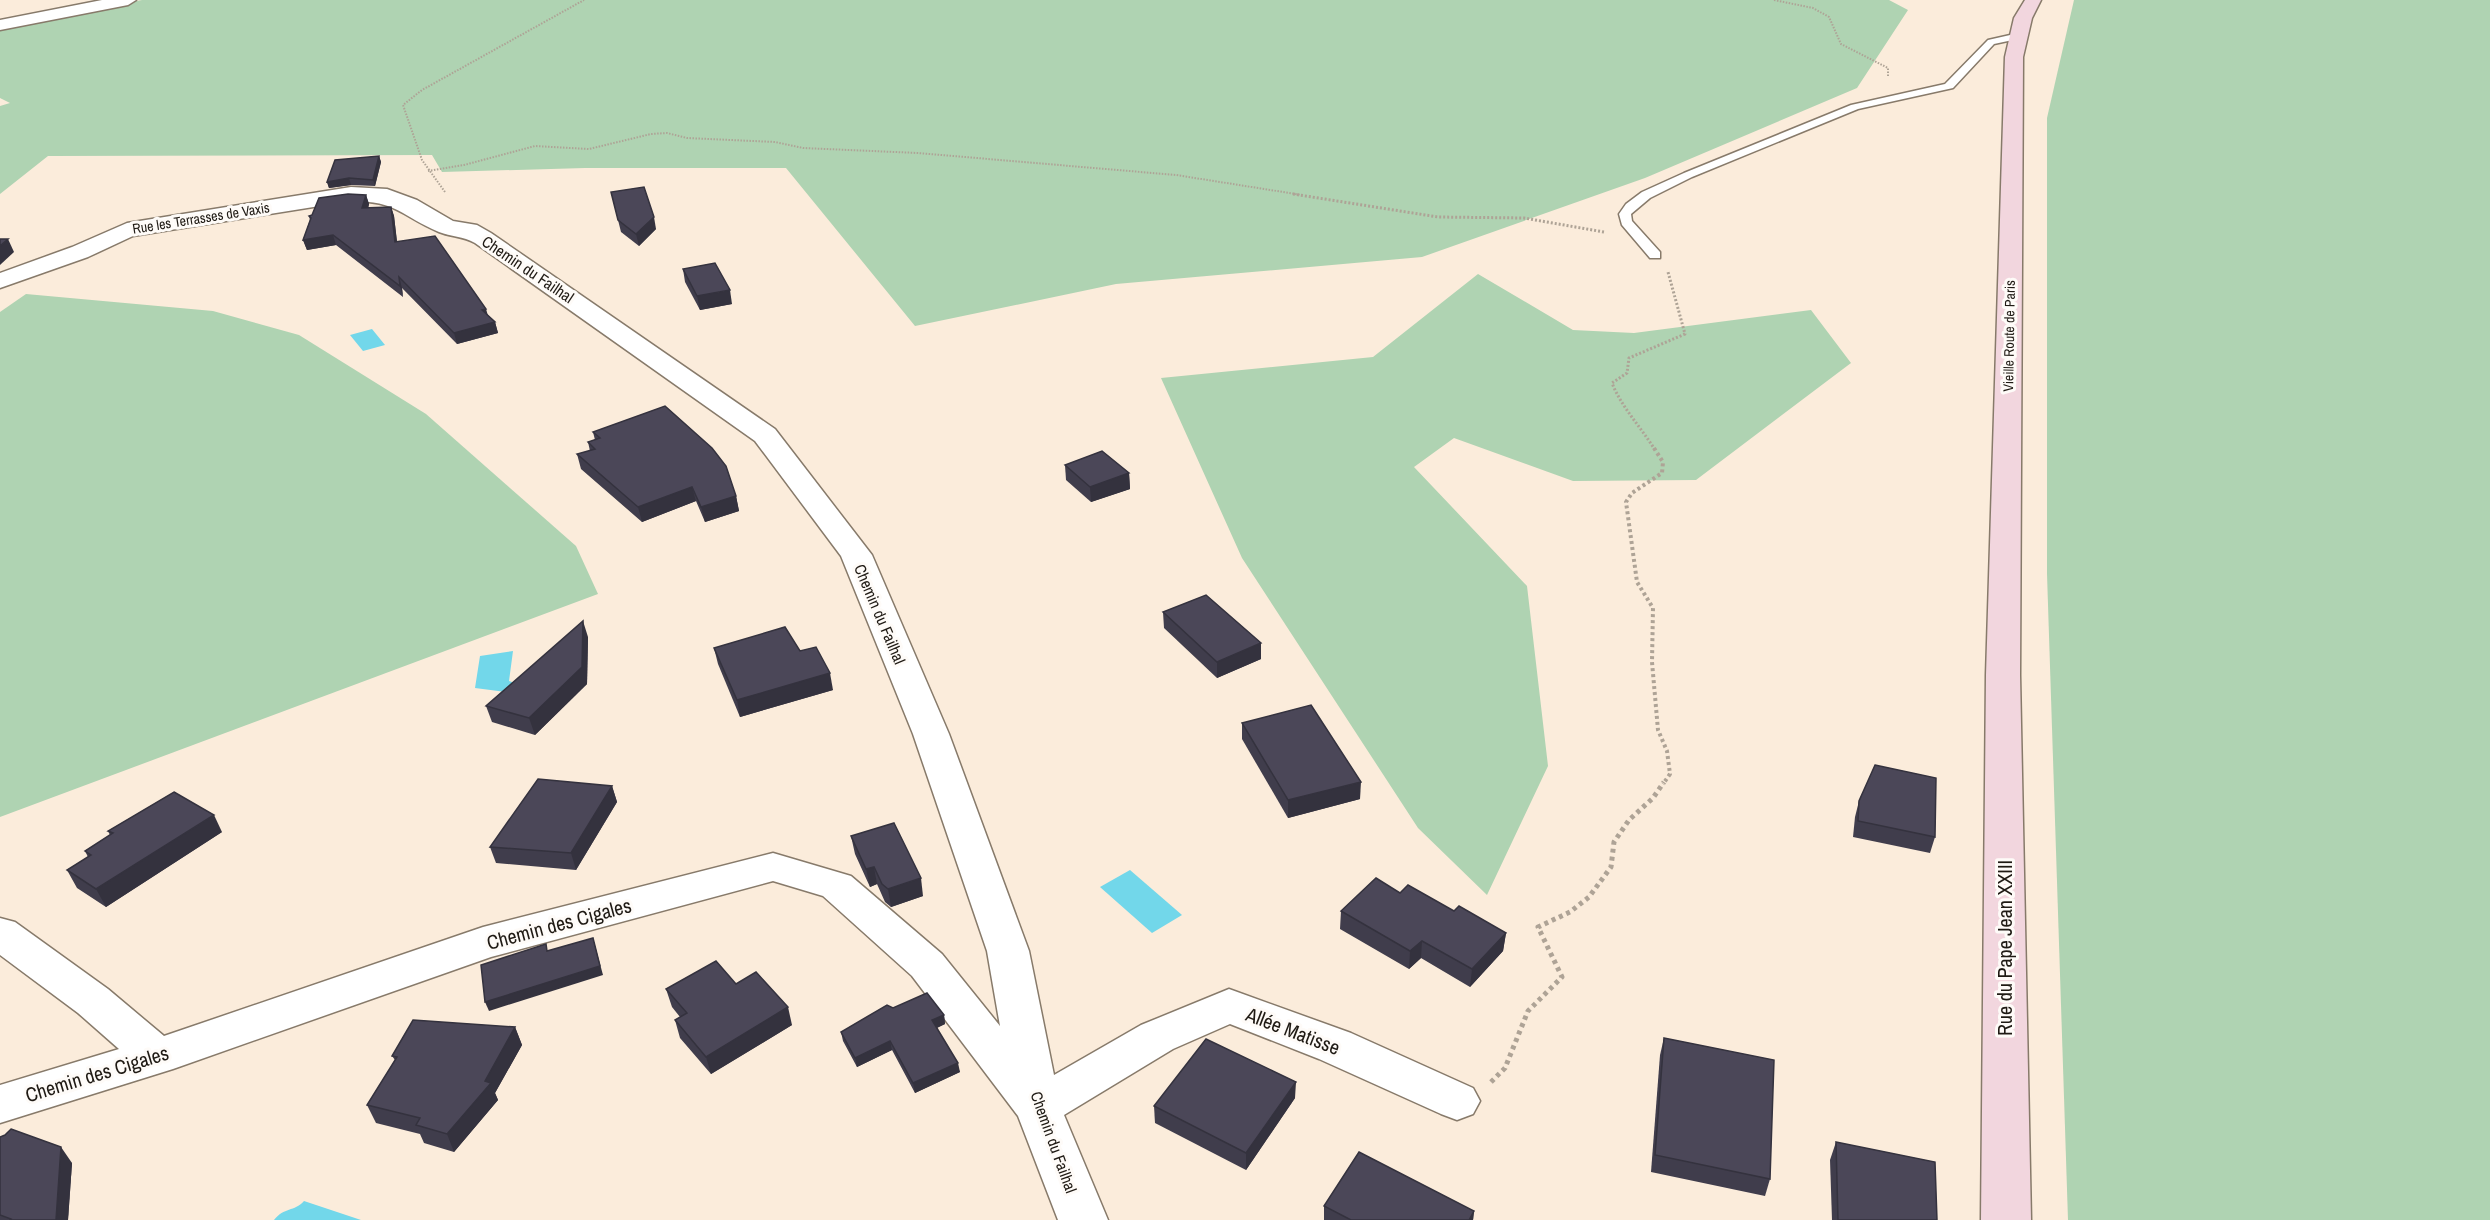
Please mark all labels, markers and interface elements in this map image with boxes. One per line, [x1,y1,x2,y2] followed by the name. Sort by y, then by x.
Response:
[131,198,271,238] street label: Rue les Terrasses de Vaxis
[478,230,578,308] street label: Chemin du Failhal
[1999,280,2019,392] street label: Vieille Route de Paris
[849,561,911,667] street label: Chemin du Failhal
[1991,860,2018,1036] street label: Rue du Pape Jean XXIII
[484,891,634,956] street label: Chemin des Cigales
[1241,1000,1344,1061] street label: Allée Matisse
[22,1039,172,1108] street label: Chemin des Cigales
[1025,1088,1083,1196] street label: Chemin du Failhal

